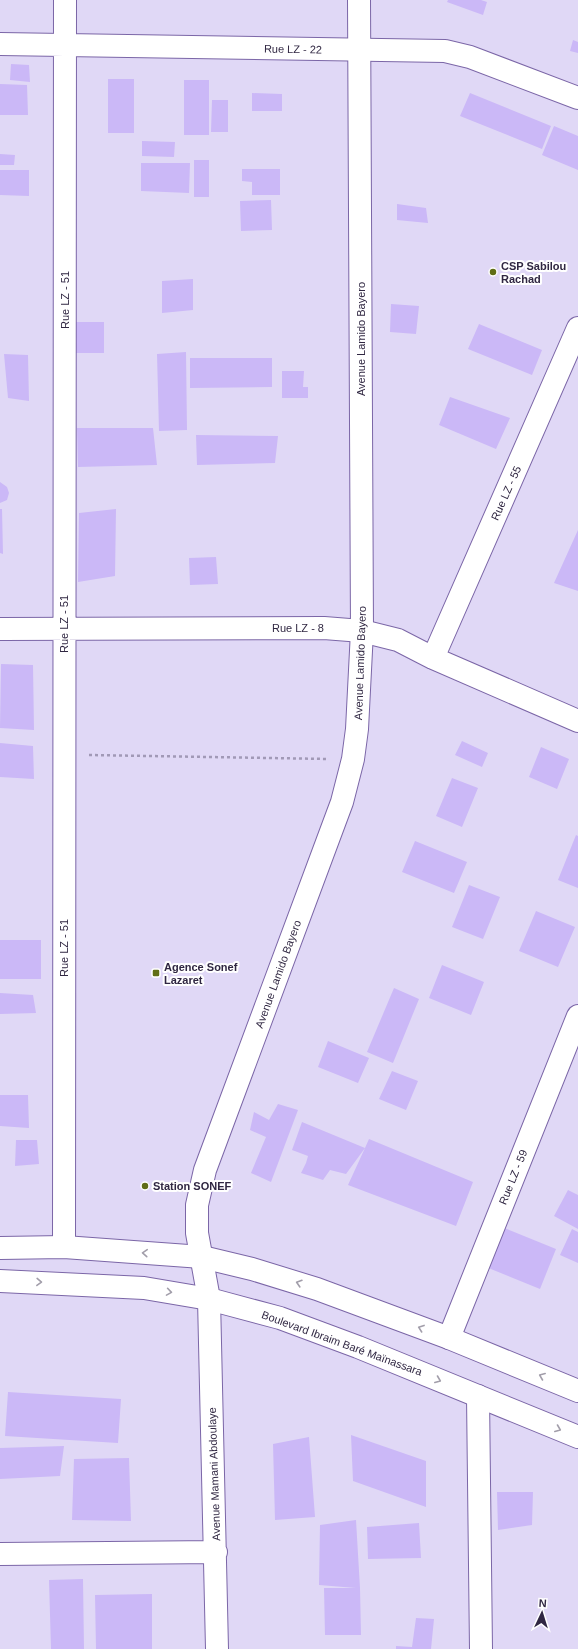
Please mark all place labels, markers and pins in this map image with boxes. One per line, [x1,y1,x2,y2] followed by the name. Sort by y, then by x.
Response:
[501,260,566,285] place label: CSP Sabilou Rachad
[488,267,498,277] marker: CSP Sabilou Rachad
[164,961,238,986] place label: Agence Sonef Lazaret
[151,968,161,978] marker: Agence Sonef Lazaret
[153,1180,232,1192] place label: Station SONEF
[140,1181,150,1191] marker: Station SONEF

